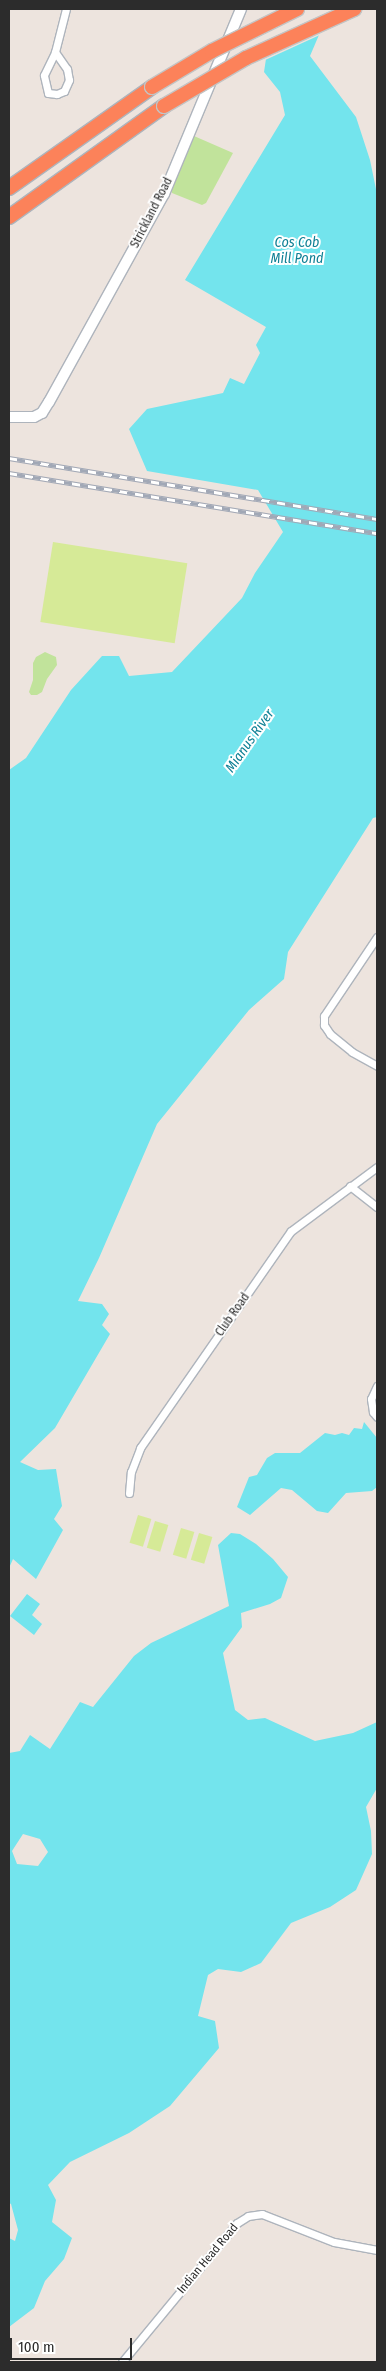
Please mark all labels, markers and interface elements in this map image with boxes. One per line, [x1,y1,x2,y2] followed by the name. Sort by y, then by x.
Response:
[128,175,176,251] street label: Strickland Road
[271,235,323,268] water label: Cos Cob Mill Pond
[222,706,278,776] water label: Mianus River
[213,1291,253,1339] street label: Club Road
[175,2221,241,2297] street label: Indian Head Road
[12,2328,135,2360] scale bar
[18,2338,55,2356] text: 100 m

